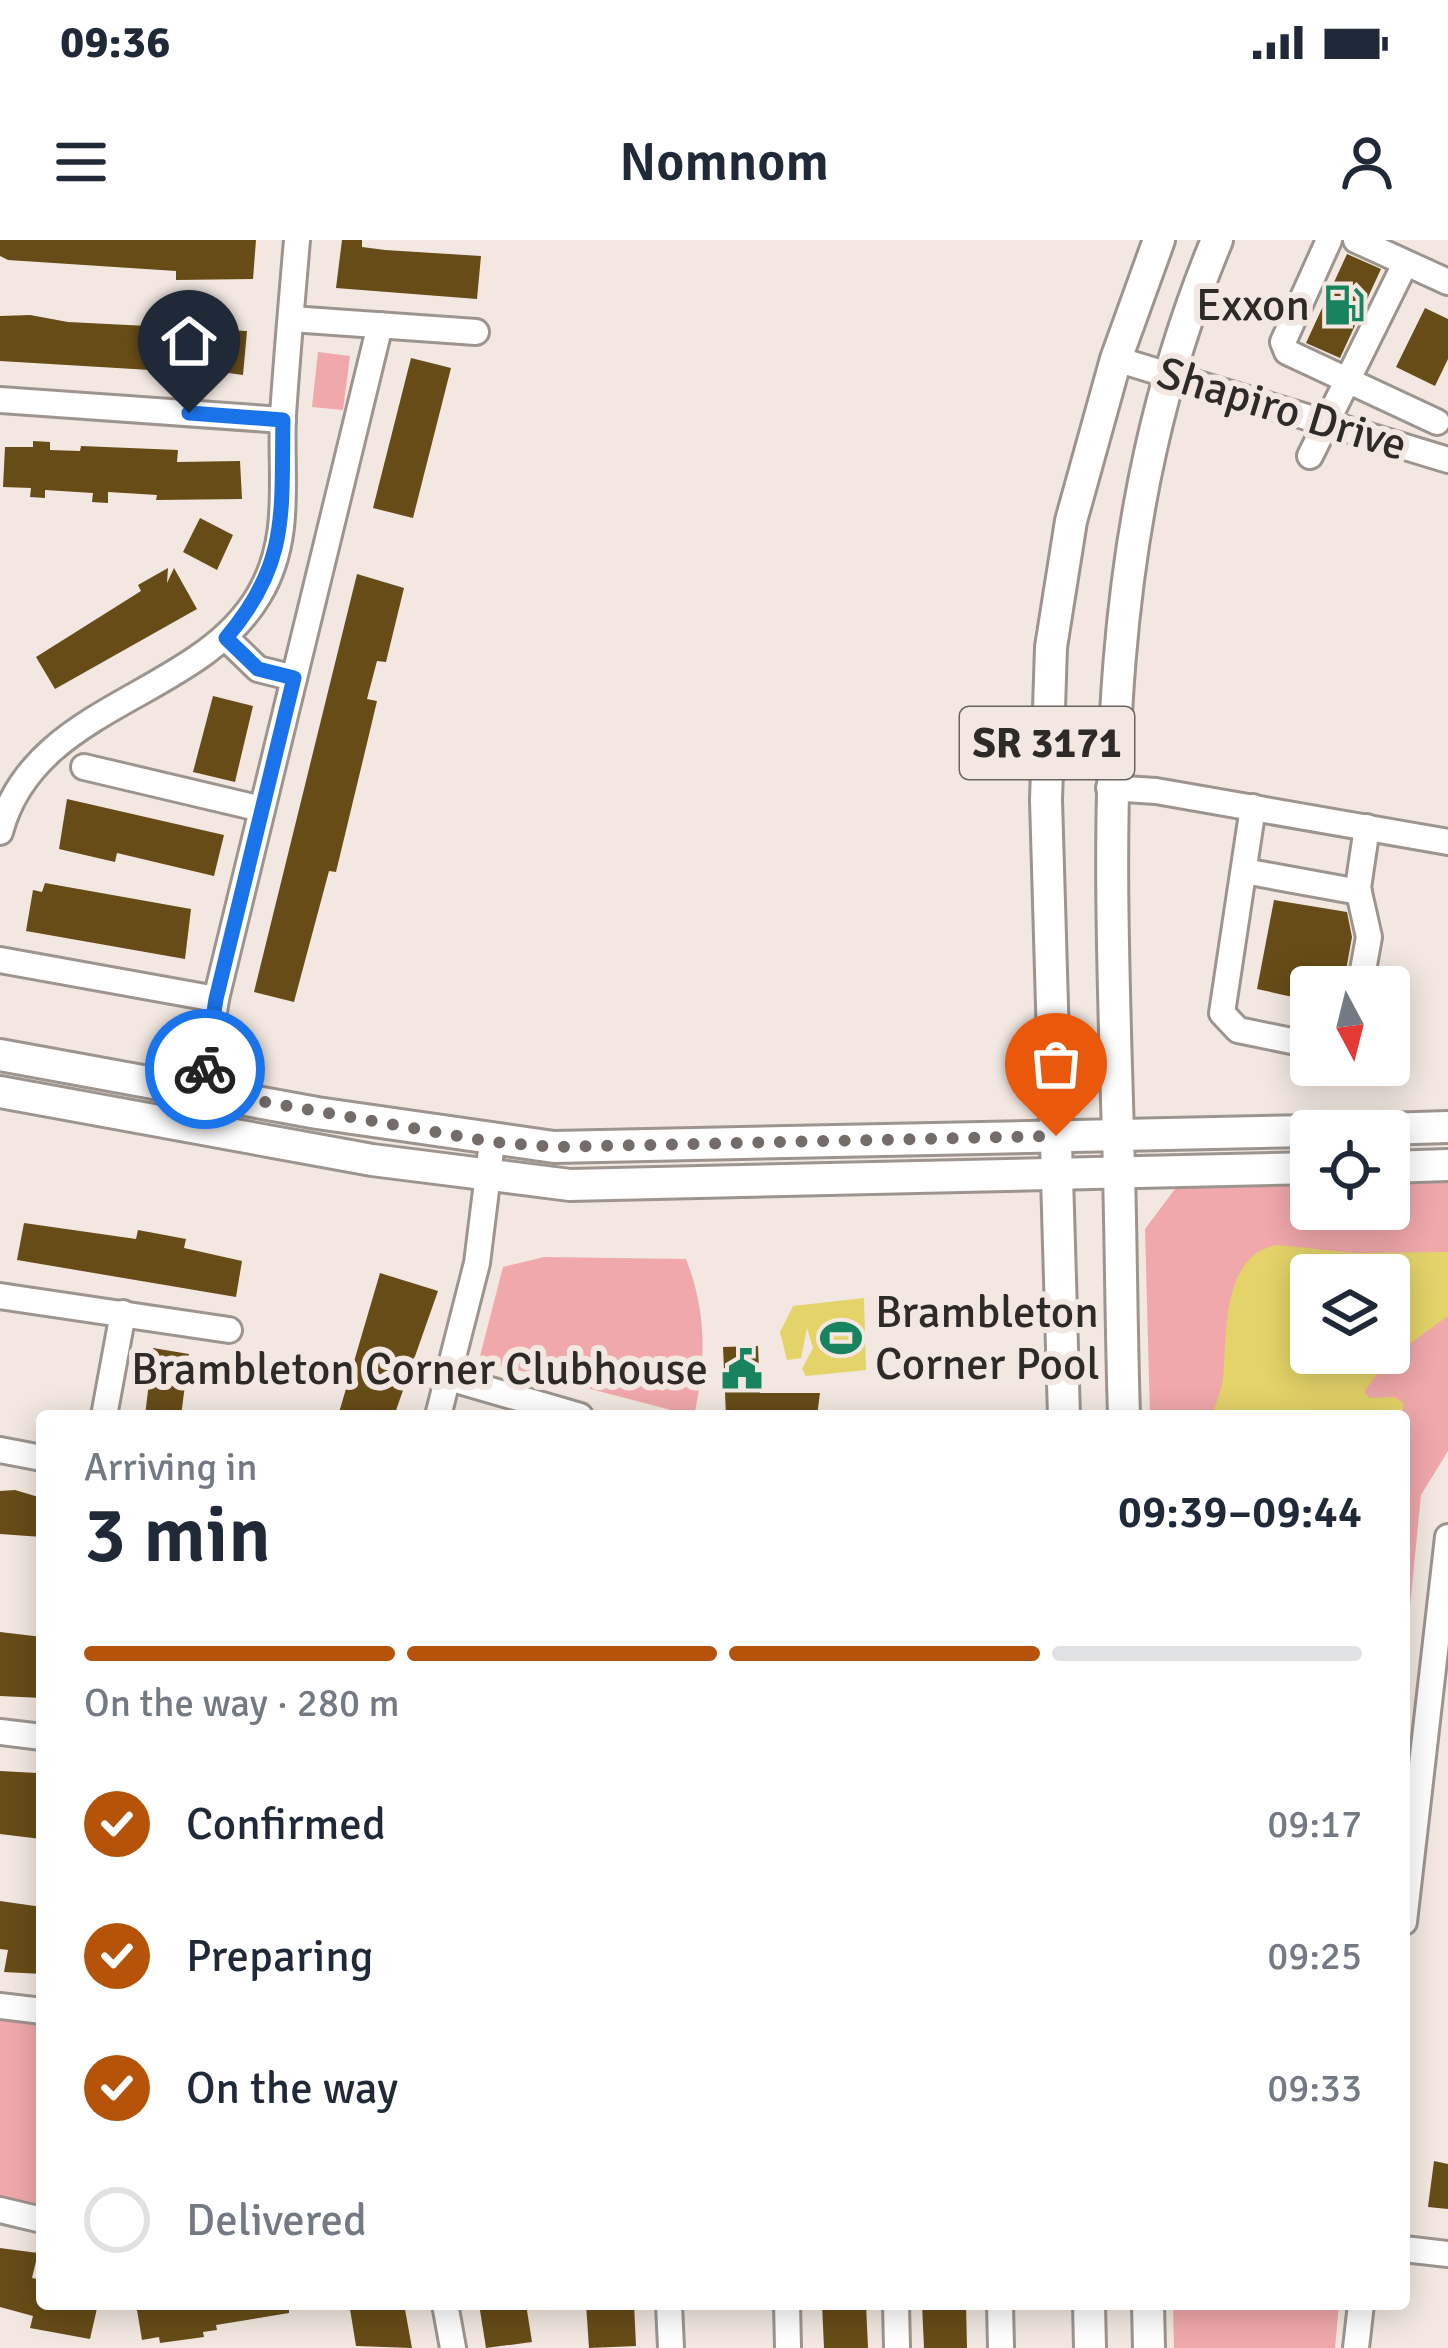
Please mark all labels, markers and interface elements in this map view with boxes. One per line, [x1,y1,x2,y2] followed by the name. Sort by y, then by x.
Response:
[60,15,170,70] text: 09:36
[48,129,114,195] icon: menu
[619,129,829,196] text: Nomnom
[1334,129,1400,195] icon: person
[1196,278,1310,333] place label: Exxon
[1321,282,1367,328] fuel station icon: Exxon
[138,290,240,413] pin
[156,308,222,374] icon: home
[1151,345,1413,473] street label: Shapiro Drive
[960,707,1134,779] road number: SR 3171
[1290,966,1410,1086] north arrow
[1290,966,1410,1374] map controls
[145,1009,265,1129] courier
[1005,1013,1107,1136] pin
[1023,1031,1089,1097] icon: bag
[172,1036,238,1102] icon: bike
[1290,1110,1410,1230] button: locate
[1290,1254,1410,1374] button: layers
[875,1285,1100,1392] place label: Brambleton Corner Pool
[818,1315,864,1361] sports icon: Brambleton Corner Pool
[131,1342,708,1397] place label: Brambleton Corner Clubhouse
[719,1346,765,1392] public building icon: Brambleton Corner Clubhouse
[84,1443,258,1491] text: Arriving in
[1118,1485,1362,1540] text: 09:39–09:44
[84,1488,271,1584] text: 3 min
[84,1679,400,1727] text: On the way · 280 m
[84,1791,150,1857] icon: check
[186,1797,386,1852] text: Confirmed
[1267,1800,1362,1848] text: 09:17
[84,1923,150,1989] icon: check
[186,1929,374,1984] text: Preparing
[1267,1932,1362,1980] text: 09:25
[84,2055,150,2121] icon: check
[186,2061,398,2116] text: On the way
[1267,2064,1362,2112] text: 09:33
[186,2193,367,2248] text: Delivered

